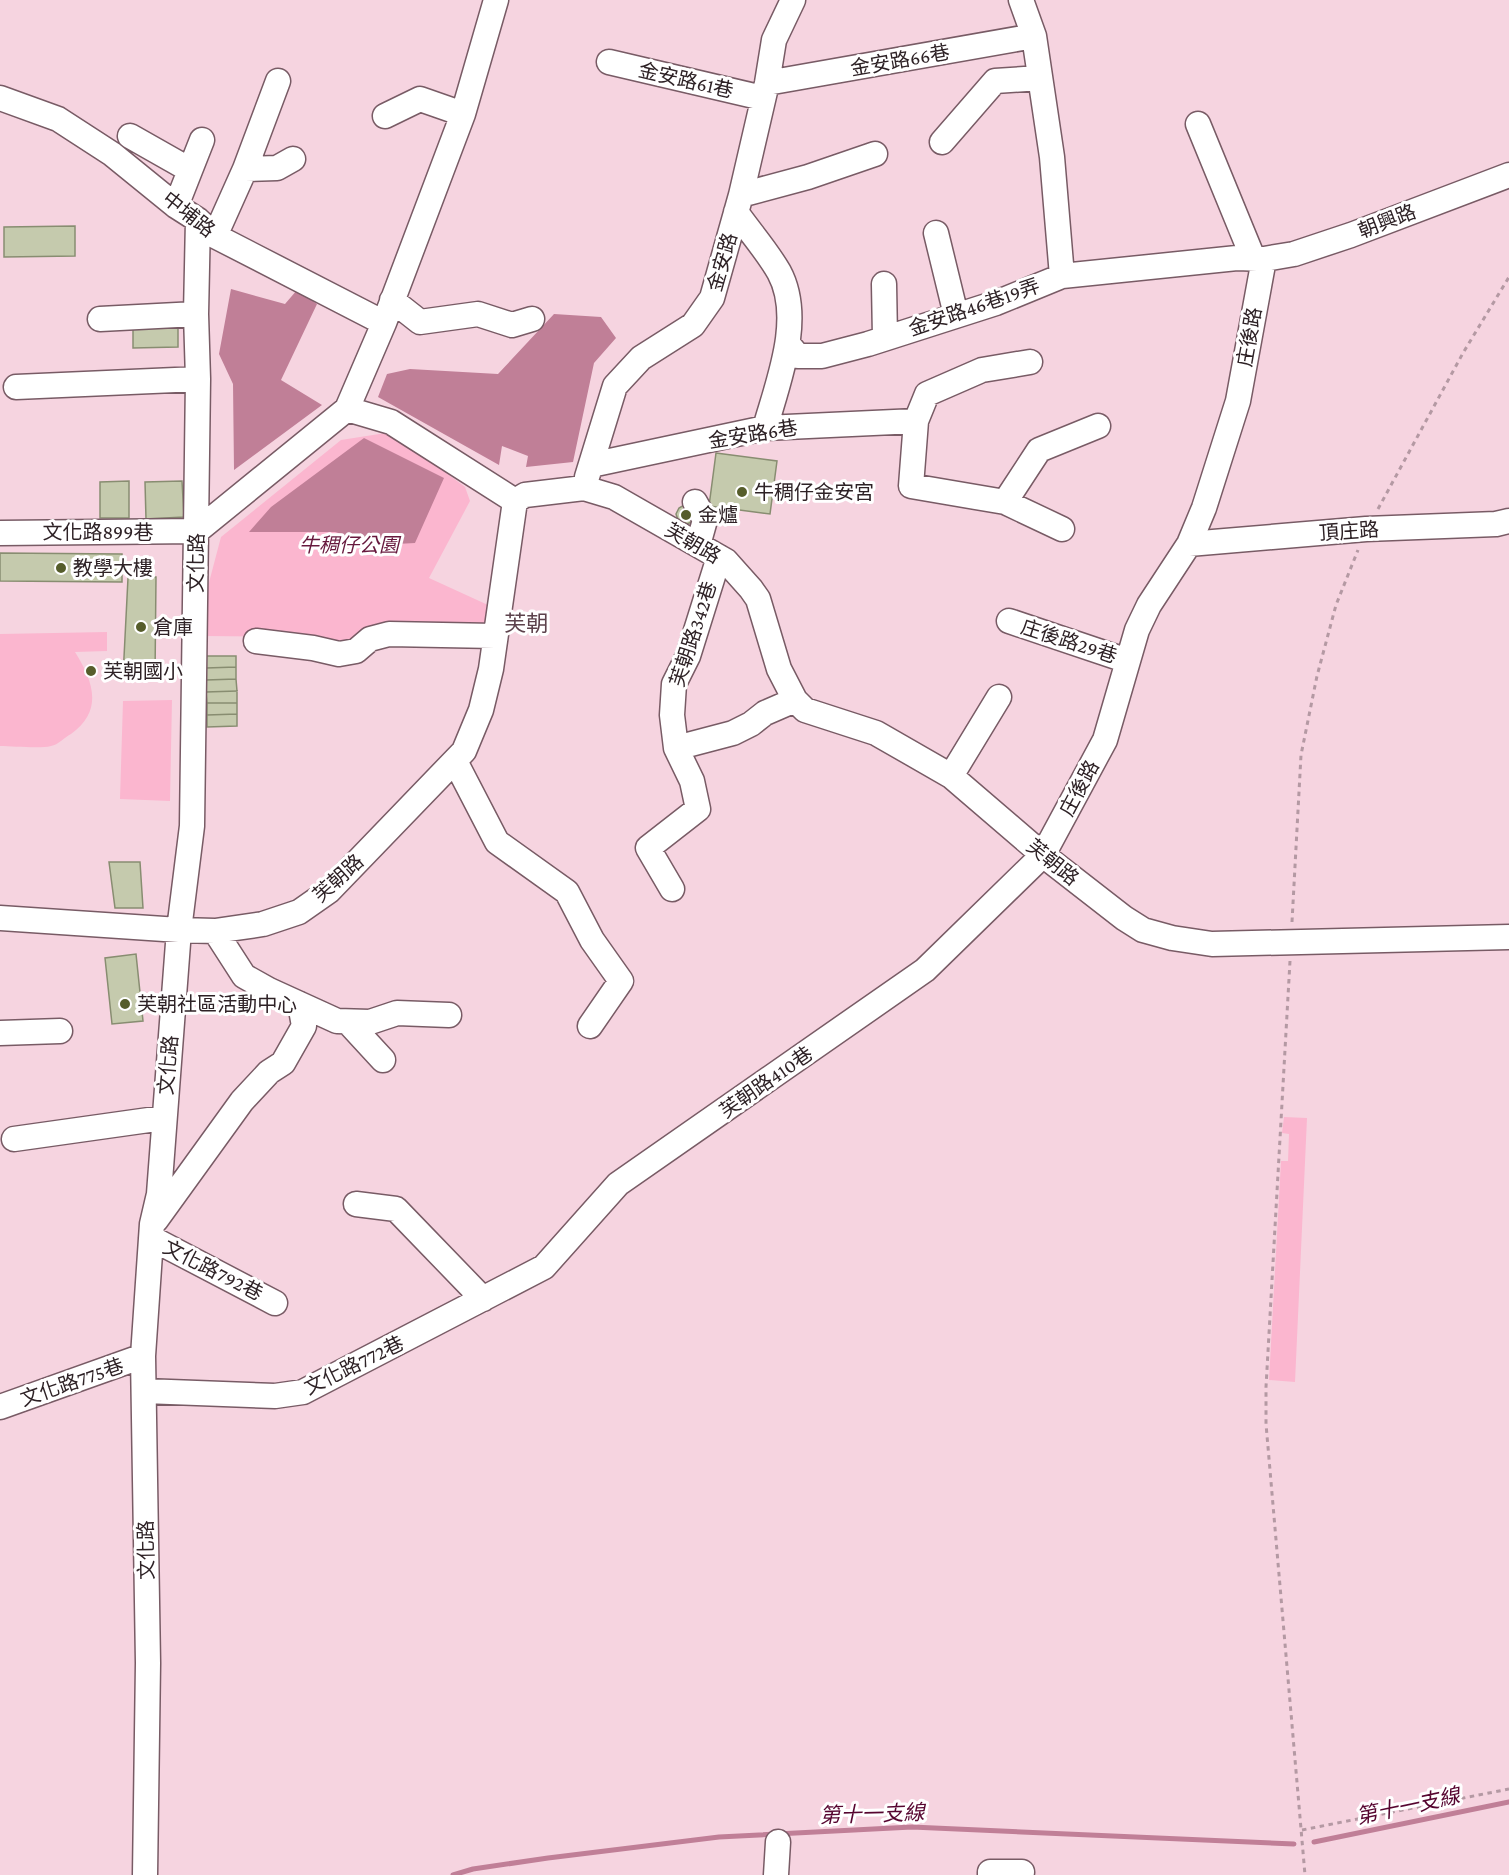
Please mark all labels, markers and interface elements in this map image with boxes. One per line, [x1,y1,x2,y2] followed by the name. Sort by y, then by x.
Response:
[849,40,951,80] street label: 金安路66巷
[636,58,736,102] street label: 金安路61巷
[159,187,219,241] street label: 中埔路
[1355,200,1419,242] street label: 朝興路
[703,230,741,294] street label: 金安路
[906,274,1042,340] street label: 金安路46巷19弄
[1233,306,1265,368] street label: 庄後路
[707,416,799,452] street label: 金安路6巷
[754,481,874,503] place label: 牛稠仔金安宮
[735,485,749,499] marker: 牛稠仔金安宮
[698,504,738,526] place label: 金爐
[679,508,693,522] marker: 金爐
[662,518,724,568] street label: 芙朝路
[1318,518,1380,544] street label: 頂庄路
[43,521,153,543] street label: 文化路899巷
[184,533,208,593] street label: 文化路
[299,534,402,556] park label: 牛稠仔公園
[73,557,153,579] place label: 教學大樓
[54,561,68,575] marker: 教學大樓
[666,579,720,689] street label: 芙朝路342巷
[504,611,548,636] district label: 芙朝
[1018,615,1120,667] street label: 庄後路29巷
[153,616,193,638] place label: 倉庫
[134,620,148,634] marker: 倉庫
[103,660,183,682] place label: 芙朝國小
[84,664,98,678] marker: 芙朝國小
[1055,756,1103,820] street label: 庄後路
[1023,835,1083,889] street label: 芙朝路
[308,850,368,906] street label: 芙朝路
[137,993,297,1015] place label: 芙朝社區活動中心
[118,997,132,1011] marker: 芙朝社區活動中心
[154,1034,182,1096] street label: 文化路
[715,1042,817,1122] street label: 芙朝路410巷
[160,1236,266,1304] street label: 文化路792巷
[301,1331,407,1399] street label: 文化路772巷
[18,1354,126,1410] street label: 文化路775巷
[134,1520,158,1580] street label: 文化路
[1354,1783,1464,1829] water label: 第十一支線
[819,1800,927,1828] water label: 第十一支線

